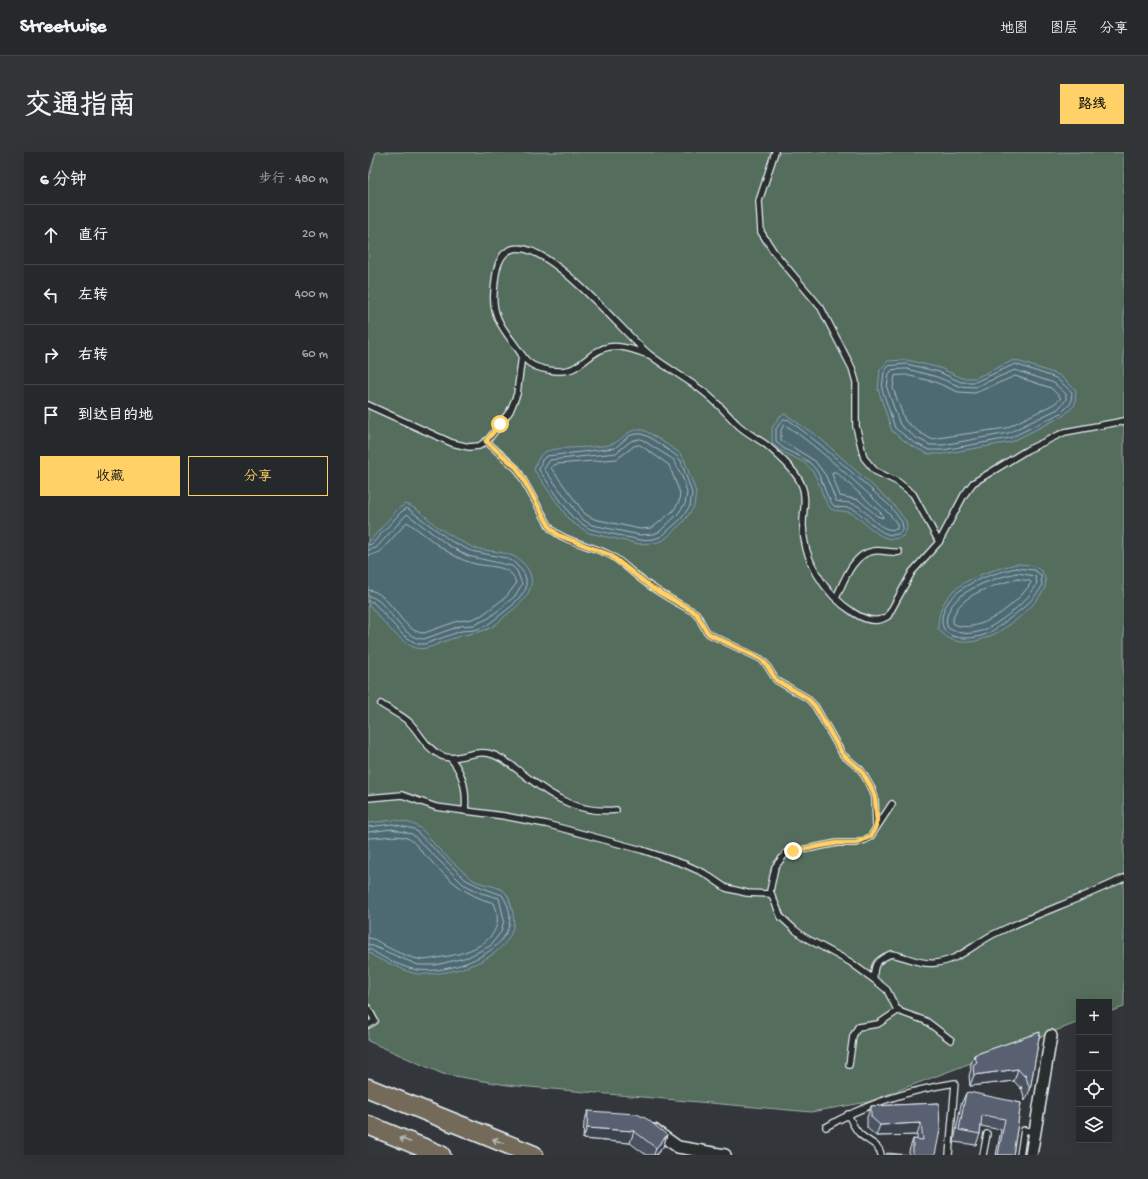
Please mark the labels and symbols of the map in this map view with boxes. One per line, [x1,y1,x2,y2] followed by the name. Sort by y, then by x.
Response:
[491,415,509,433] route start
[784,842,802,860] route end
[399,1136,411,1143] one-way arrow
[492,1136,504,1144] one-way arrow

